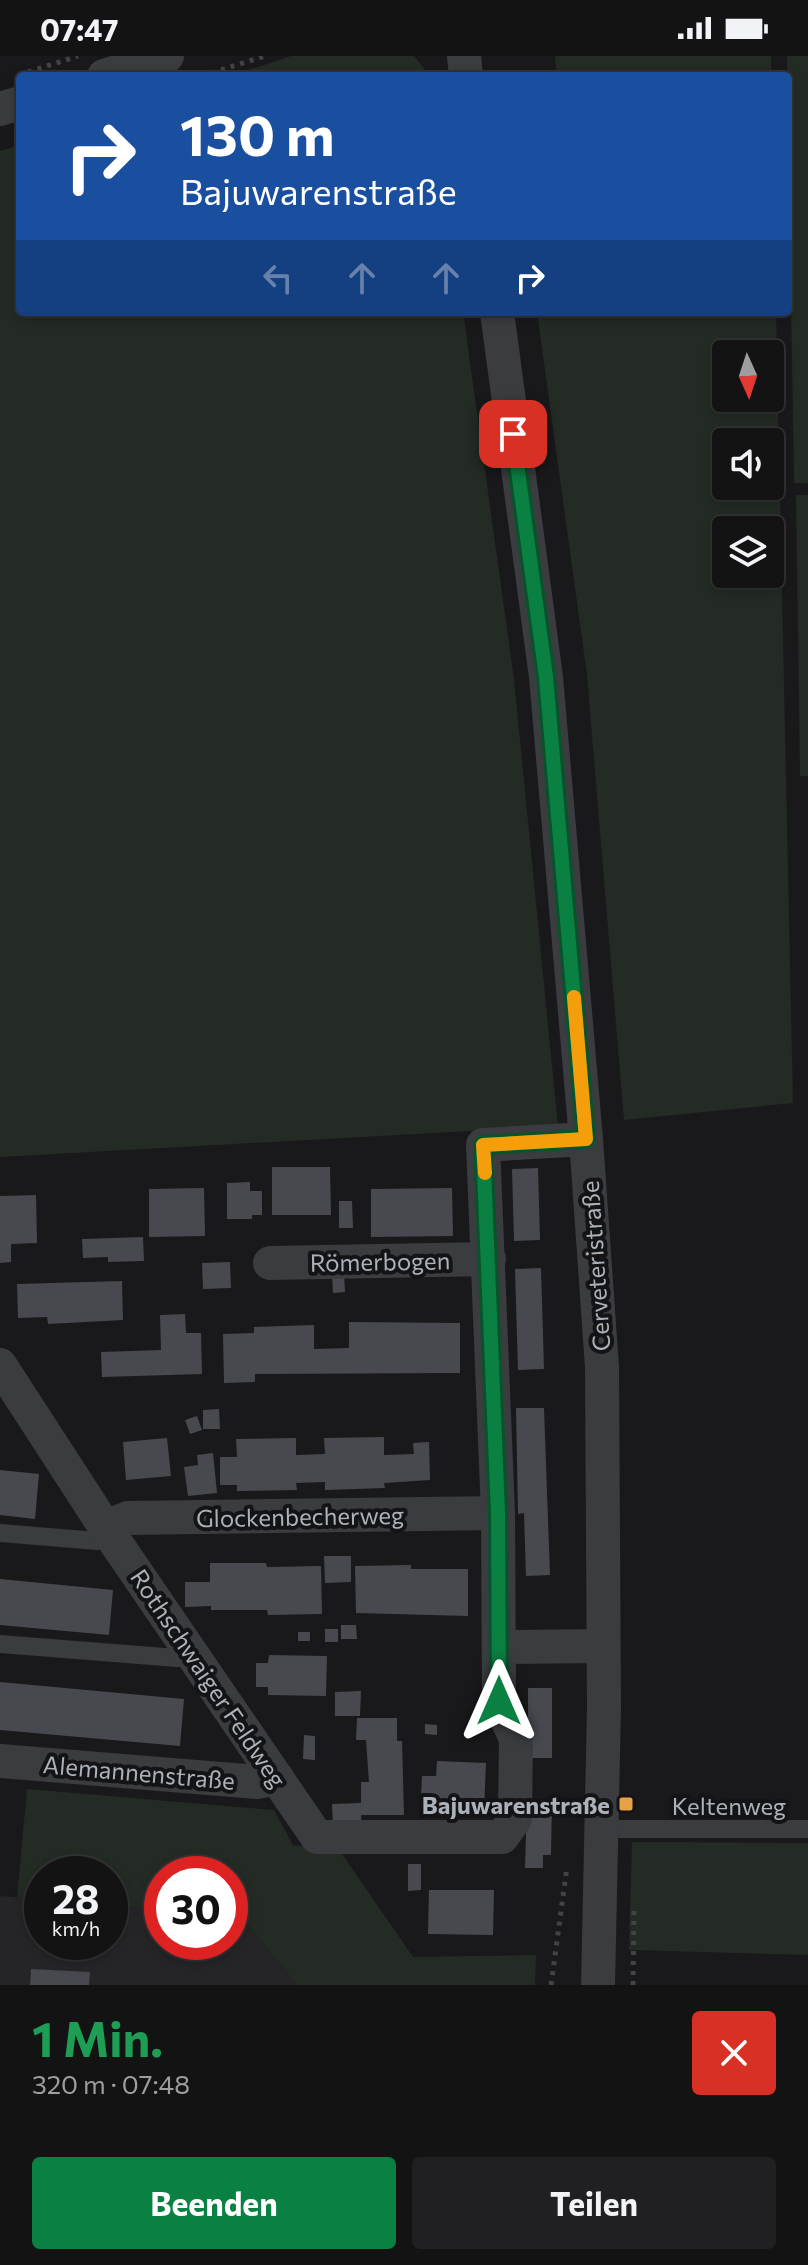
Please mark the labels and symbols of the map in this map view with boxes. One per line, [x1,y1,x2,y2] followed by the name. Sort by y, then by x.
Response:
[712,340,784,412] north arrow
[479,400,547,468] pin
[575,1180,615,1352] street label: Cerveteristraße
[309,1245,451,1277] street label: Römerbogen
[196,1500,404,1532] street label: Glockenbecherweg
[125,1563,293,1793] street label: Rothschwaiger Feldweg
[457,1659,541,1743] position arrow
[42,1749,236,1795] street label: Alemannenstraße
[422,1790,610,1819] place label: Bajuwarenstraße
[672,1791,786,1820] street label: Keltenweg
[617,1795,635,1813] marker: Bajuwarenstraße
[144,1856,248,1960] speed limit sign: 30

